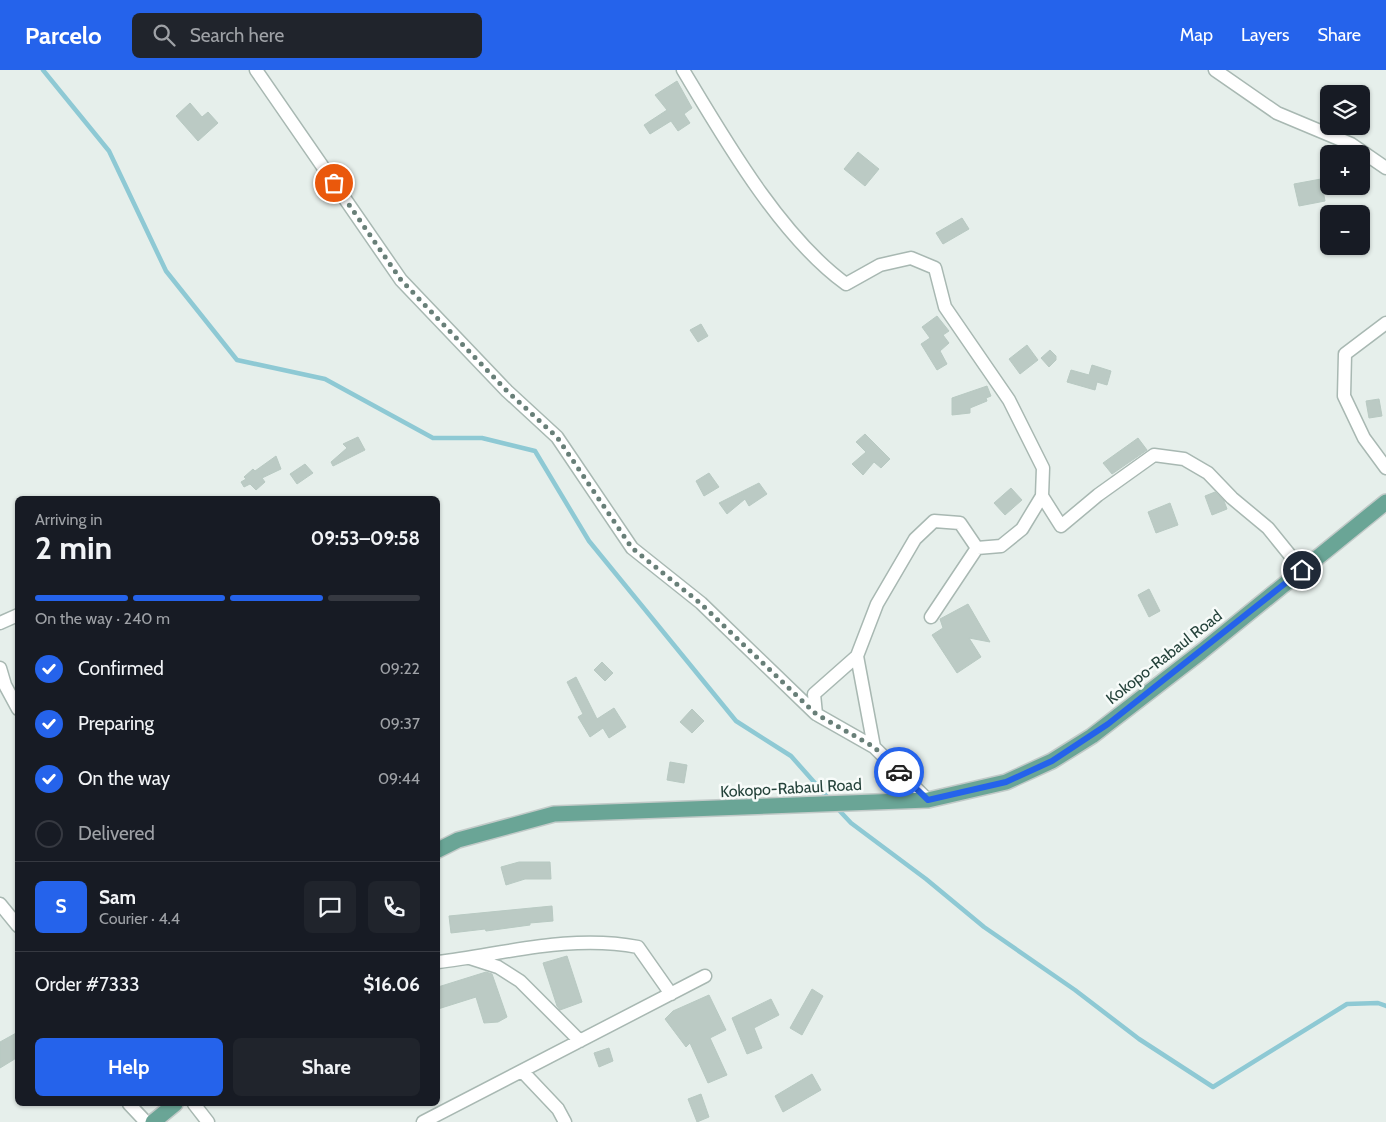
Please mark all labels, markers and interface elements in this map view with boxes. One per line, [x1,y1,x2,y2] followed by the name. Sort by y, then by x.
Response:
[132,13,482,58] search box
[25,21,102,50] text: Parcelo
[150,21,178,49] icon: search
[190,24,284,47] text: Search here
[1180,24,1213,46] text: Map
[1241,24,1290,46] text: Layers
[1318,24,1361,46] text: Share
[1320,85,1370,255] map controls
[1320,85,1370,135] button: layers
[1320,145,1370,195] button: +
[313,162,355,204] pin
[320,169,348,197] icon: bag
[1320,205,1370,255] button: −
[35,510,102,529] text: Arriving in
[311,527,420,550] text: 09:53–09:58
[35,528,112,567] text: 2 min
[1281,549,1323,591] pin
[1288,556,1316,584] icon: home
[1102,606,1226,708] street label: Kokopo-Rabaul Road
[35,609,170,628] text: On the way · 240 m
[35,655,63,683] icon: check
[78,657,164,680] text: Confirmed
[380,659,420,678] text: 09:22
[35,710,63,738] icon: check
[78,712,154,735] text: Preparing
[380,714,420,733] text: 09:37
[874,747,924,797] courier
[885,758,913,786] icon: car
[35,765,63,793] icon: check
[78,767,170,790] text: On the way
[378,769,420,788] text: 09:44
[720,775,862,801] street label: Kokopo-Rabaul Road
[78,822,155,845] text: Delivered
[304,881,356,933] button: chat
[368,881,420,933] button: phone
[99,886,136,909] text: Sam
[55,895,67,918] text: S
[99,909,180,928] text: Courier · 4.4
[35,973,140,996] text: Order #7333
[363,973,420,996] text: $16.06
[35,1038,223,1096] button: Help
[233,1038,420,1096] button: Share

